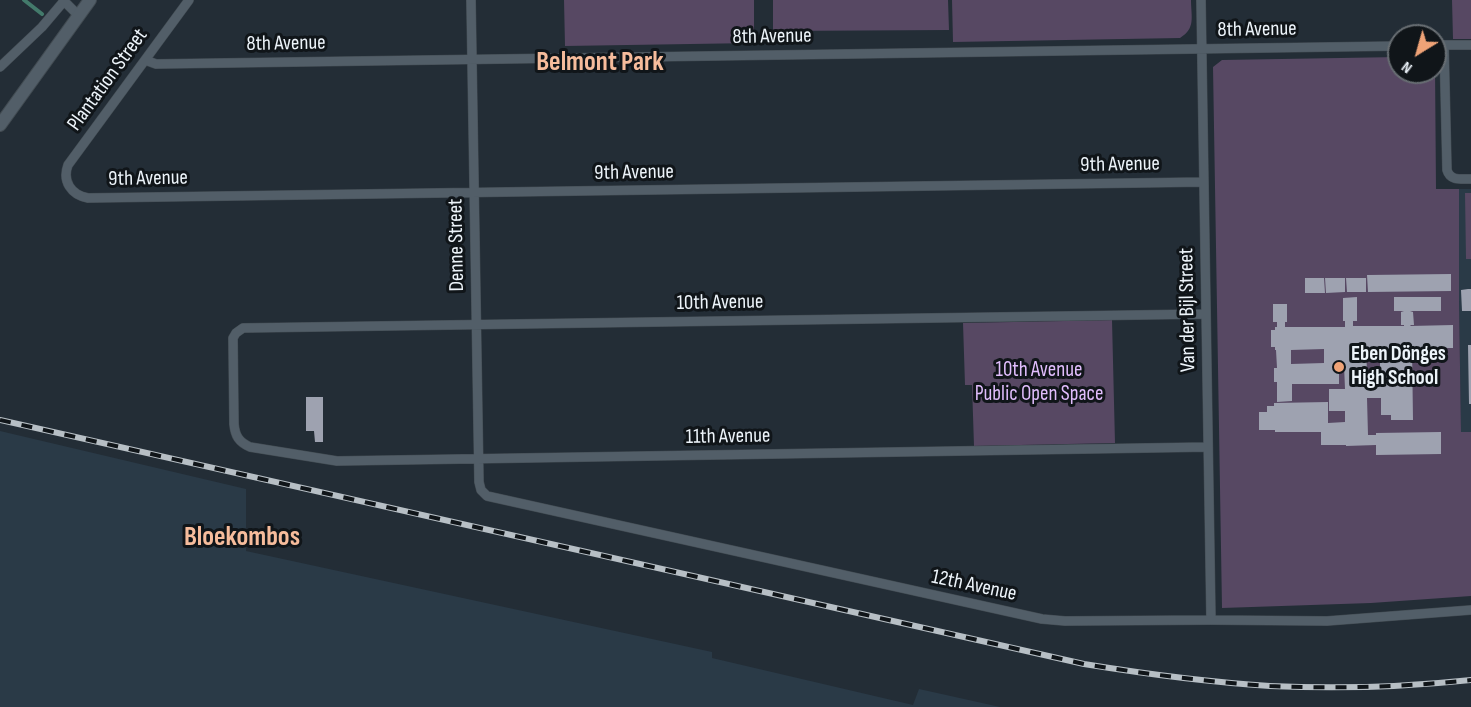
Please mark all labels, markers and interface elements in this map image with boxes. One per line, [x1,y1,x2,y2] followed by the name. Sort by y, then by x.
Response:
[1217,17,1297,43] street label: 8th Avenue
[63,24,153,136] street label: Plantation Street
[732,24,812,50] street label: 8th Avenue
[1387,24,1447,84] north arrow
[246,31,326,57] street label: 8th Avenue
[536,47,664,79] district label: Belmont Park
[1398,57,1416,77] text: N
[1080,152,1160,178] street label: 9th Avenue
[594,160,674,186] street label: 9th Avenue
[108,166,188,192] street label: 9th Avenue
[444,198,470,292] street label: Denne Street
[1174,248,1202,372] street label: Van der Bijl Street
[676,290,764,316] street label: 10th Avenue
[1351,342,1446,392] place label: Eben Dönges High School
[975,358,1103,408] park label: 10th Avenue Public Open Space
[1332,360,1346,374] marker: Eben Dönges High School
[685,424,771,450] street label: 11th Avenue
[184,522,300,554] district label: Bloekombos
[929,565,1019,607] street label: 12th Avenue

